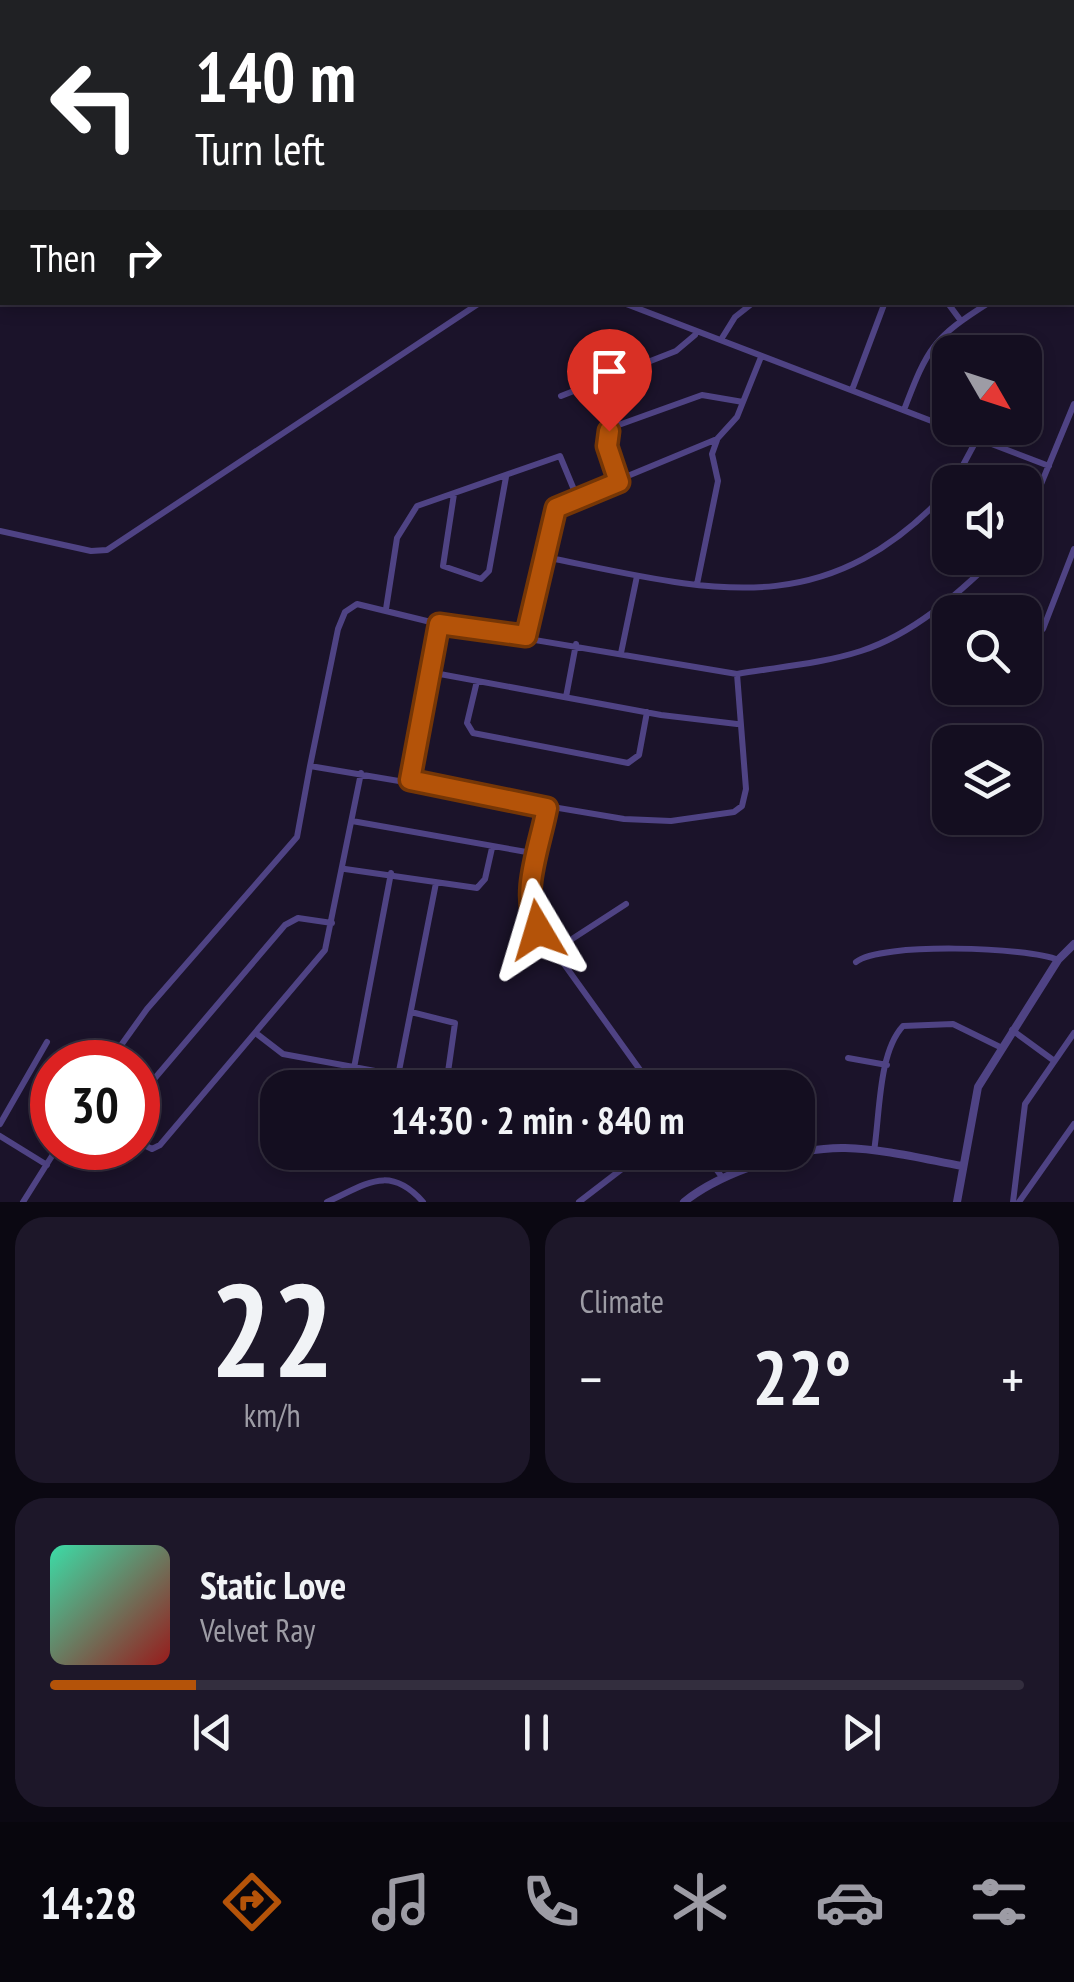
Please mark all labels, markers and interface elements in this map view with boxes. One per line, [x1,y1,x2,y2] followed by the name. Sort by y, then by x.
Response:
[195,31,356,121] text: 140 m
[30,40,160,170] icon: left
[195,119,325,177] text: Turn left
[116,230,171,285] icon: right
[30,233,96,282] text: Then
[567,329,652,432] pin
[932,335,1042,445] north arrow
[932,335,1042,835] map controls
[582,344,637,399] icon: arrive
[932,465,1042,575] button: sound
[932,595,1042,705] button: search
[932,725,1042,835] button: layers
[486,878,590,982] position arrow
[30,1040,160,1170] speed limit sign: 30
[391,1095,684,1144] text: 14:30 · 2 min · 840 m
[210,1245,334,1413] text: 22
[580,1280,664,1322] text: Climate
[752,1329,851,1426] text: 22°
[580,1343,602,1414] text: −
[1001,1343,1024,1414] text: +
[244,1394,301,1436] text: km/h
[200,1560,346,1609] text: Static Love
[200,1609,315,1651] text: Velvet Ray
[185,1705,240,1760] icon: previous
[509,1705,564,1760] icon: pause
[834,1705,889,1760] icon: next
[217,1867,287,1937] icon: directions
[366,1867,436,1937] icon: music
[516,1867,586,1937] icon: phone
[665,1867,735,1937] icon: climate
[815,1867,885,1937] icon: car
[964,1867,1034,1937] icon: filters
[40,1873,137,1931] text: 14:28

